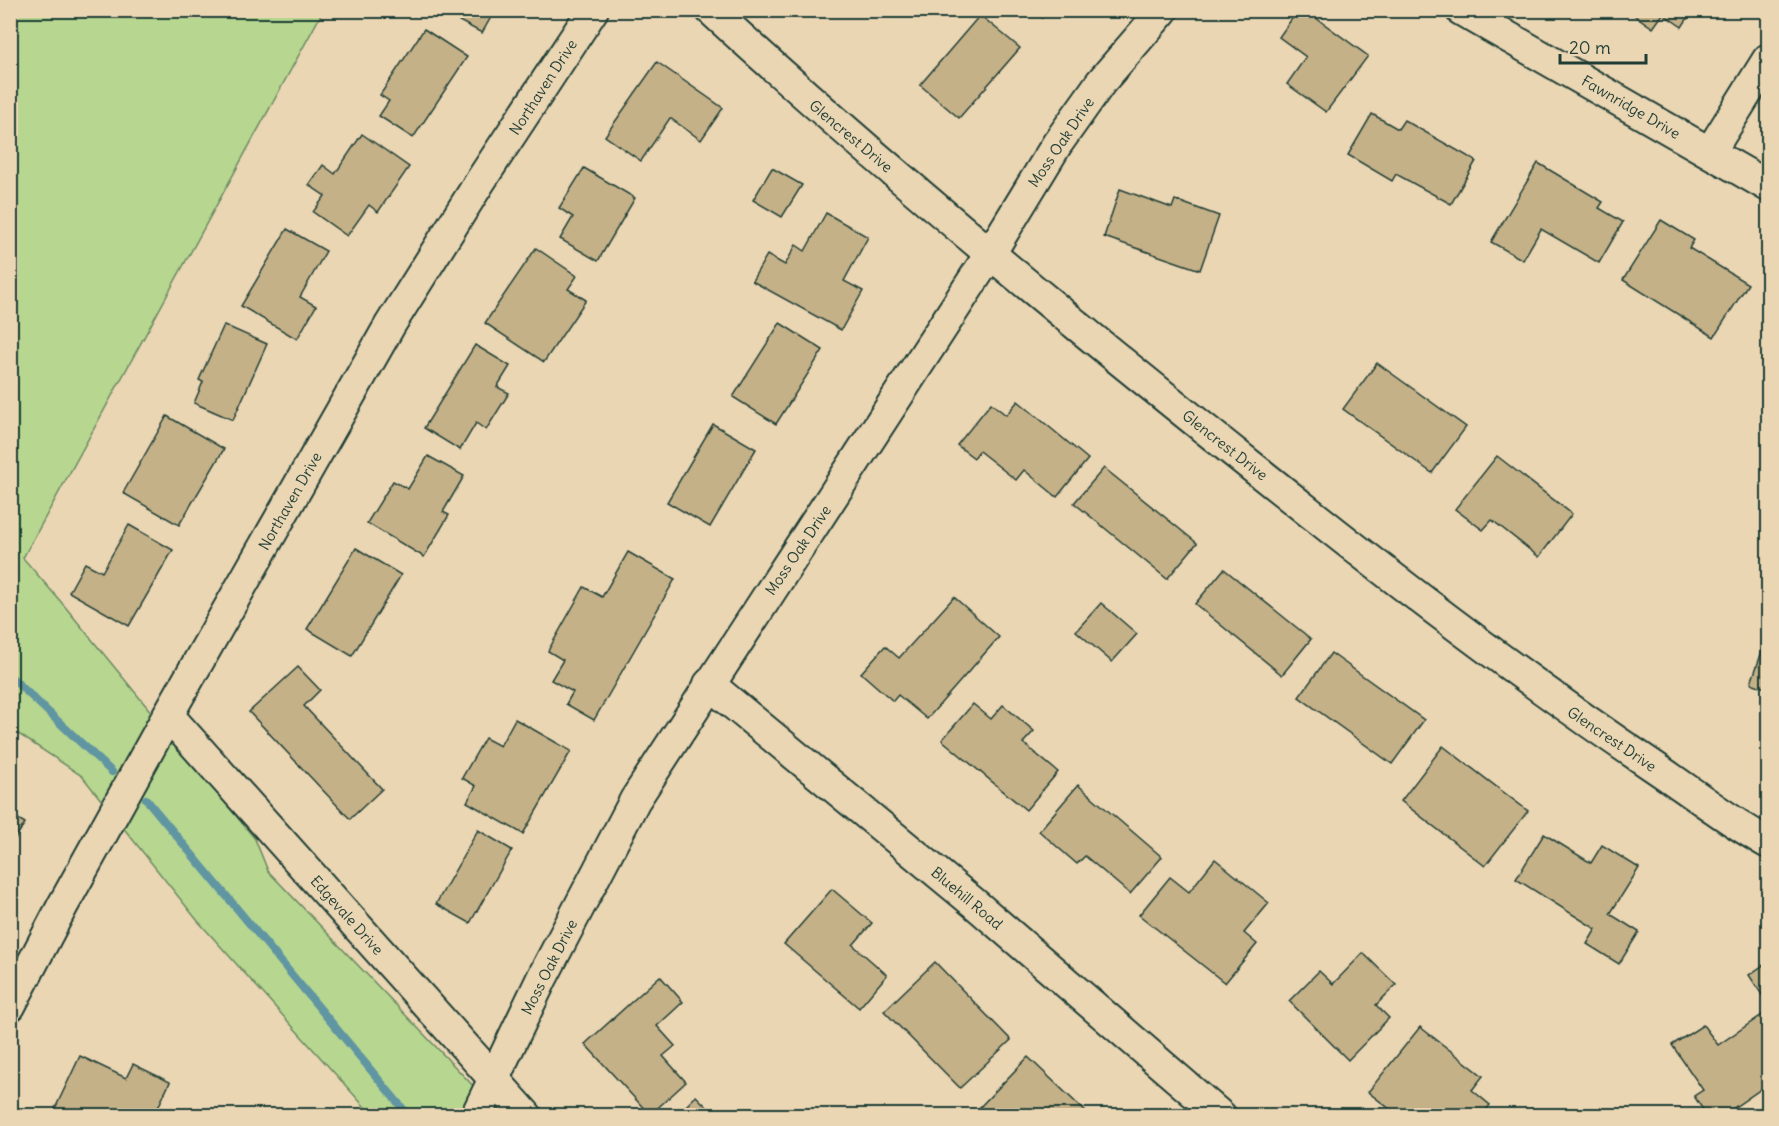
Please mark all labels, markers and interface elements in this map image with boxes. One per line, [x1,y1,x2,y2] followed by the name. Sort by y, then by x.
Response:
[1560,27,1646,65] scale bar
[505,36,581,138] street label: Northaven Drive
[1569,36,1611,59] text: 20 m
[1578,71,1684,143] street label: Fawnridge Drive
[1024,93,1098,191] street label: Moss Oak Drive
[805,96,897,176] street label: Glencrest Drive
[1178,406,1272,484] street label: Glencrest Drive
[254,449,326,553] street label: Northaven Drive
[761,501,835,599] street label: Moss Oak Drive
[1564,702,1660,776] street label: Glencrest Drive
[927,863,1007,933] street label: Bluehill Road
[306,871,388,959] street label: Edgevale Drive
[517,916,581,1018] street label: Moss Oak Drive

